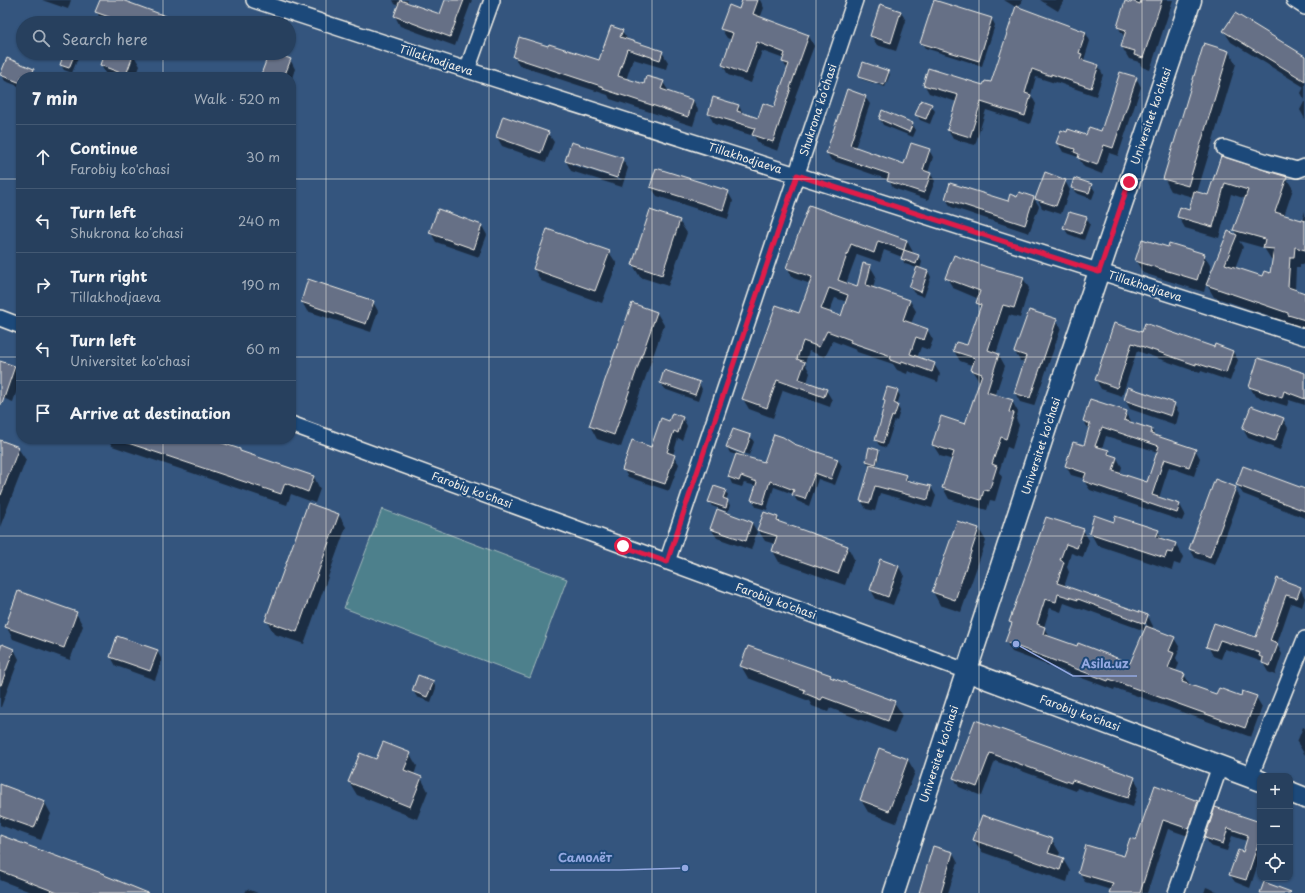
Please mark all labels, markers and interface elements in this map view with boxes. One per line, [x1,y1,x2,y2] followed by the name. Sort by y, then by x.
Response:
[16,16,296,60] search box
[30,27,52,49] icon: search
[62,27,148,50] text: Search here
[397,40,476,80] street label: Tillakhodjaeva
[795,62,840,158] street label: Shukrona koʻchasi
[1126,65,1175,167] street label: Universitet ko'chasi
[32,85,78,111] text: 7 min
[194,89,280,108] text: Walk · 520 m
[70,136,138,159] text: Continue
[706,138,785,178] street label: Tillakhodjaeva
[32,146,54,168] icon: ahead
[246,147,280,166] text: 30 m
[70,159,170,178] text: Farobiy ko'chasi
[1120,173,1138,191] route end
[70,200,136,223] text: Turn left
[32,210,54,232] icon: left
[238,211,280,230] text: 240 m
[70,223,184,242] text: Shukrona koʻchasi
[70,264,147,287] text: Turn right
[1106,266,1185,306] street label: Tillakhodjaeva
[32,274,54,296] icon: right
[241,275,280,294] text: 190 m
[70,287,161,306] text: Tillakhodjaeva
[70,328,136,351] text: Turn left
[32,338,54,360] icon: left
[246,339,280,358] text: 60 m
[70,351,190,370] text: Universitet ko'chasi
[1017,395,1064,497] street label: Universitet ko'chasi
[70,401,231,424] text: Arrive at destination
[32,402,54,424] icon: arrive
[430,467,515,512] street label: Farobiy ko'chasi
[614,537,632,555] route start
[734,578,819,623] street label: Farobiy ko'chasi
[1073,652,1137,676] callout: Asila.uz
[1081,654,1129,672] text: Asila.uz
[1038,690,1123,735] street label: Farobiy ko'chasi
[915,703,962,805] street label: Universitet ko'chasi
[1257,773,1293,881] map controls
[1257,773,1293,809] button: +
[1257,809,1293,845] button: −
[1257,845,1293,881] button: locate
[550,846,620,870] callout: Самолёт
[558,848,613,866] text: Самолёт

